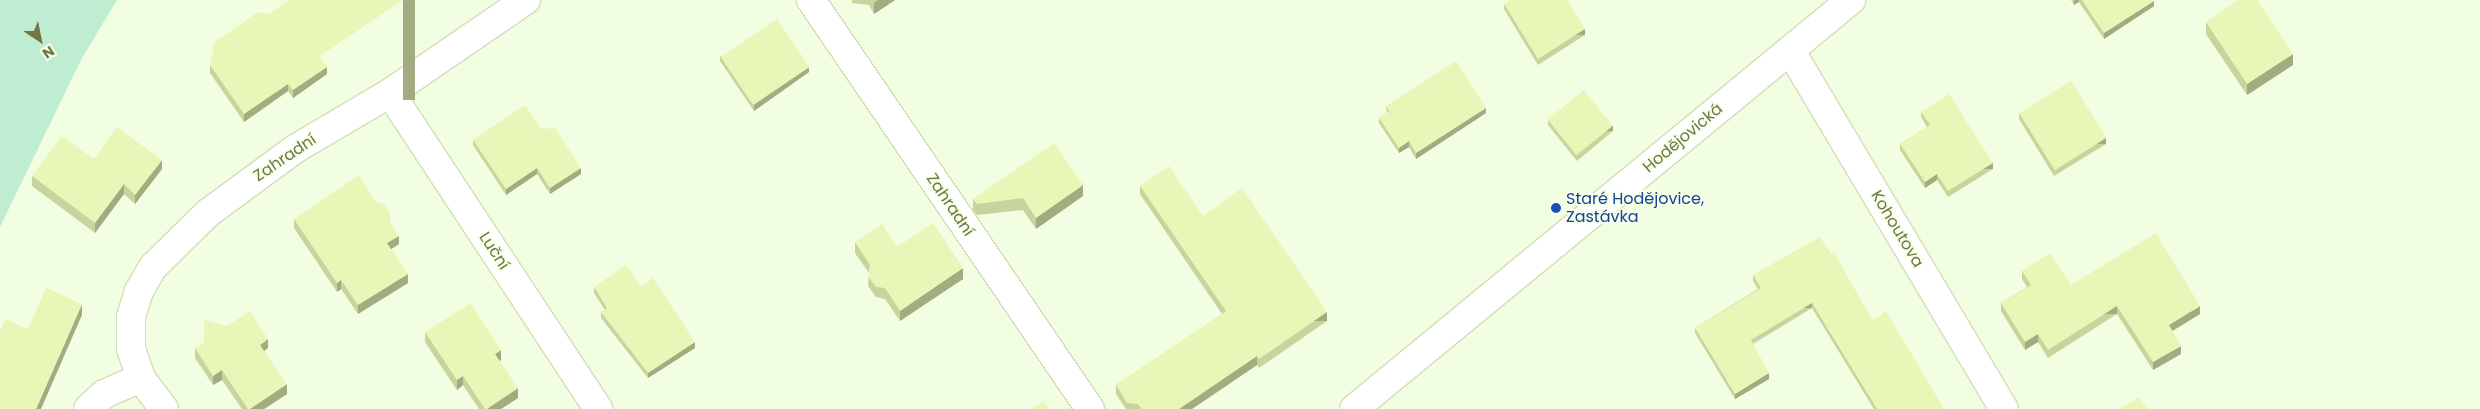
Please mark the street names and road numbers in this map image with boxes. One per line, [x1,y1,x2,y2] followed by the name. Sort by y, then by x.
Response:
[1639,99,1727,177] street label: Hodějovická
[250,130,320,186] street label: Zahradní
[922,170,978,240] street label: Zahradní
[1867,187,1927,271] street label: Kohoutova
[475,229,513,273] street label: Luční

